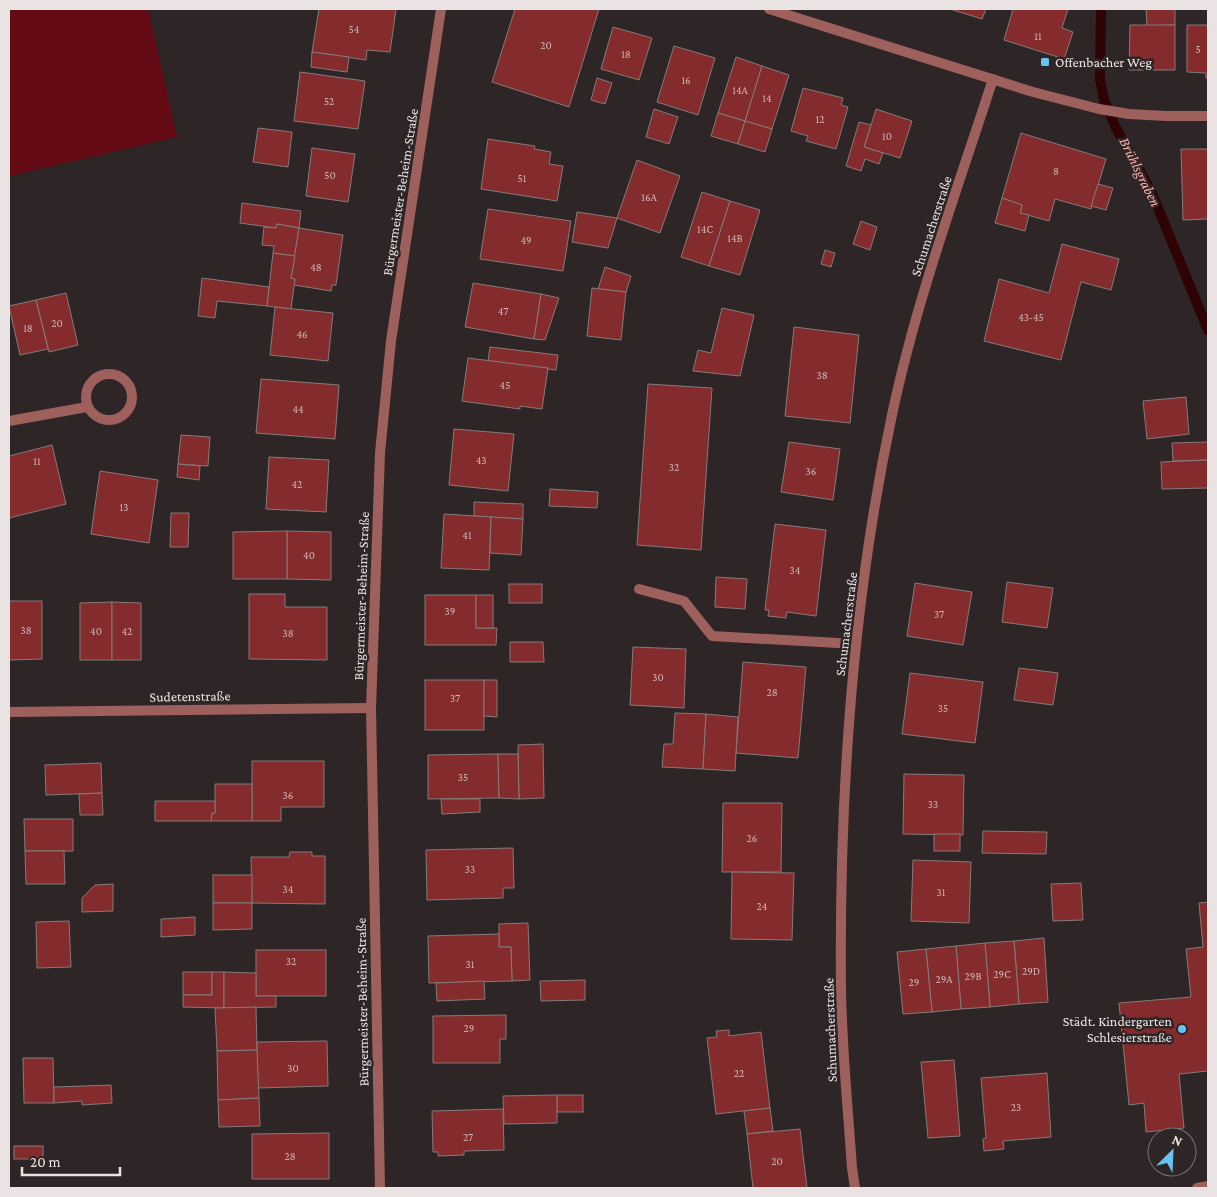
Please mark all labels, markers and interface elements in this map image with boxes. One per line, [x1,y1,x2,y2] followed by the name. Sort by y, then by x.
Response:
[349,23,360,35] house number: 54
[1034,30,1042,42] house number: 11
[540,39,552,51] house number: 20
[1195,43,1201,55] house number: 5
[621,48,631,60] house number: 18
[1055,54,1152,70] place label: Offenbacher Weg
[1039,56,1051,68] marker: Offenbacher Weg
[681,74,691,86] house number: 16
[732,84,749,96] house number: 14A
[762,92,772,104] house number: 14
[324,95,334,107] house number: 52
[379,107,421,277] street label: Bürgermeister-Beheim-Straße
[816,113,824,125] house number: 12
[882,130,892,142] house number: 10
[1115,135,1164,210] water label: Brühlsgraben
[1053,165,1059,177] house number: 8
[324,169,336,181] house number: 50
[518,172,527,184] house number: 51
[907,174,955,278] street label: Schumacherstraße
[641,191,657,203] house number: 16A
[697,223,713,235] house number: 14C
[727,232,743,244] house number: 14B
[520,234,532,246] house number: 49
[310,261,322,273] house number: 48
[498,305,508,317] house number: 47
[1018,311,1044,323] house number: 43-45
[51,317,63,329] house number: 20
[23,322,33,334] house number: 18
[296,328,308,340] house number: 46
[816,369,828,381] house number: 38
[500,379,510,391] house number: 45
[292,403,304,415] house number: 44
[476,454,486,466] house number: 43
[33,455,41,467] house number: 11
[669,461,679,473] house number: 32
[806,465,816,477] house number: 36
[292,478,302,490] house number: 42
[120,501,128,513] house number: 13
[350,511,372,681] street label: Bürgermeister-Beheim-Straße
[462,529,472,541] house number: 41
[303,549,315,561] house number: 40
[790,564,801,576] house number: 34
[832,571,860,677] street label: Schumacherstraße
[445,605,455,617] house number: 39
[934,608,944,620] house number: 37
[20,624,32,636] house number: 38
[90,625,102,637] house number: 40
[122,625,132,637] house number: 42
[282,627,294,639] house number: 38
[652,671,664,683] house number: 30
[766,686,778,698] house number: 28
[149,687,231,705] street label: Sudetenstraße
[450,692,460,704] house number: 37
[938,702,948,714] house number: 35
[458,771,468,783] house number: 35
[283,789,293,801] house number: 36
[928,798,938,810] house number: 33
[747,832,757,844] house number: 26
[465,863,475,875] house number: 33
[283,883,294,895] house number: 34
[937,886,946,898] house number: 31
[757,900,768,912] house number: 24
[353,917,371,1087] street label: Bürgermeister-Beheim-Straße
[286,955,296,967] house number: 32
[466,958,475,970] house number: 31
[1022,965,1040,977] house number: 29D
[993,968,1011,980] house number: 29C
[965,970,981,982] house number: 29B
[936,973,953,985] house number: 29A
[909,976,919,988] house number: 29
[820,977,840,1083] street label: Schumacherstraße
[1063,1013,1172,1045] place label: Städt. Kindergarten Schlesierstraße
[464,1022,474,1034] house number: 29
[1176,1023,1188,1035] marker: Städt. Kindergarten Schlesierstraße
[287,1062,299,1074] house number: 30
[734,1067,744,1079] house number: 22
[1011,1101,1021,1113] house number: 23
[1147,1127,1197,1177] north arrow
[463,1131,473,1143] house number: 27
[1170,1131,1185,1150] text: N
[22,1144,120,1176] scale bar
[284,1150,296,1162] house number: 28
[30,1154,61,1170] text: 20 m
[771,1155,783,1167] house number: 20

